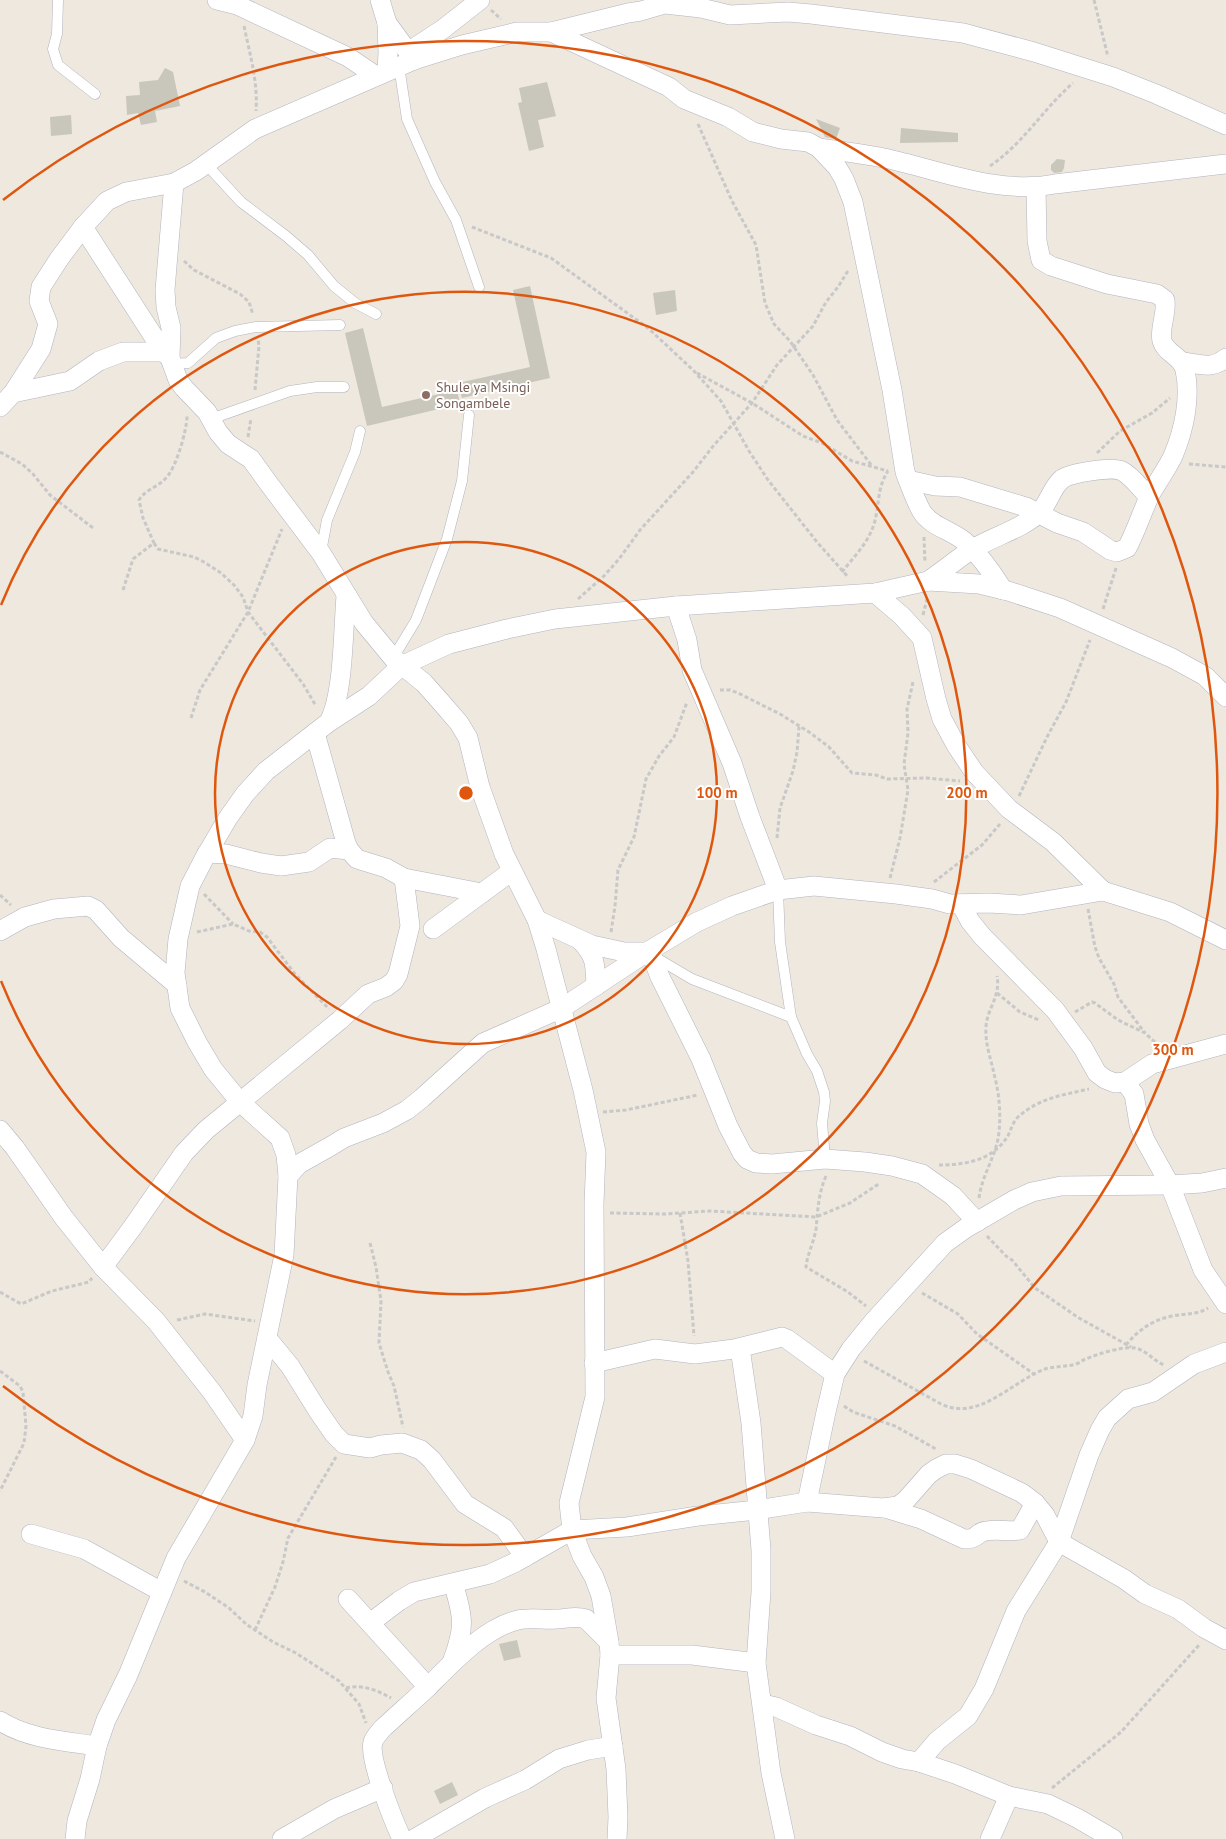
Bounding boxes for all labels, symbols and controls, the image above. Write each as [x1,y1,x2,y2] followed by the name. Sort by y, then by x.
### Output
[436,378,530,412] place label: Shule ya Msingi Songambele
[420,389,432,401] marker: Shule ya Msingi Songambele
[696,783,738,802] text: 100 m
[946,783,988,802] text: 200 m
[457,784,475,802] centre of rings
[1152,1040,1194,1059] text: 300 m

